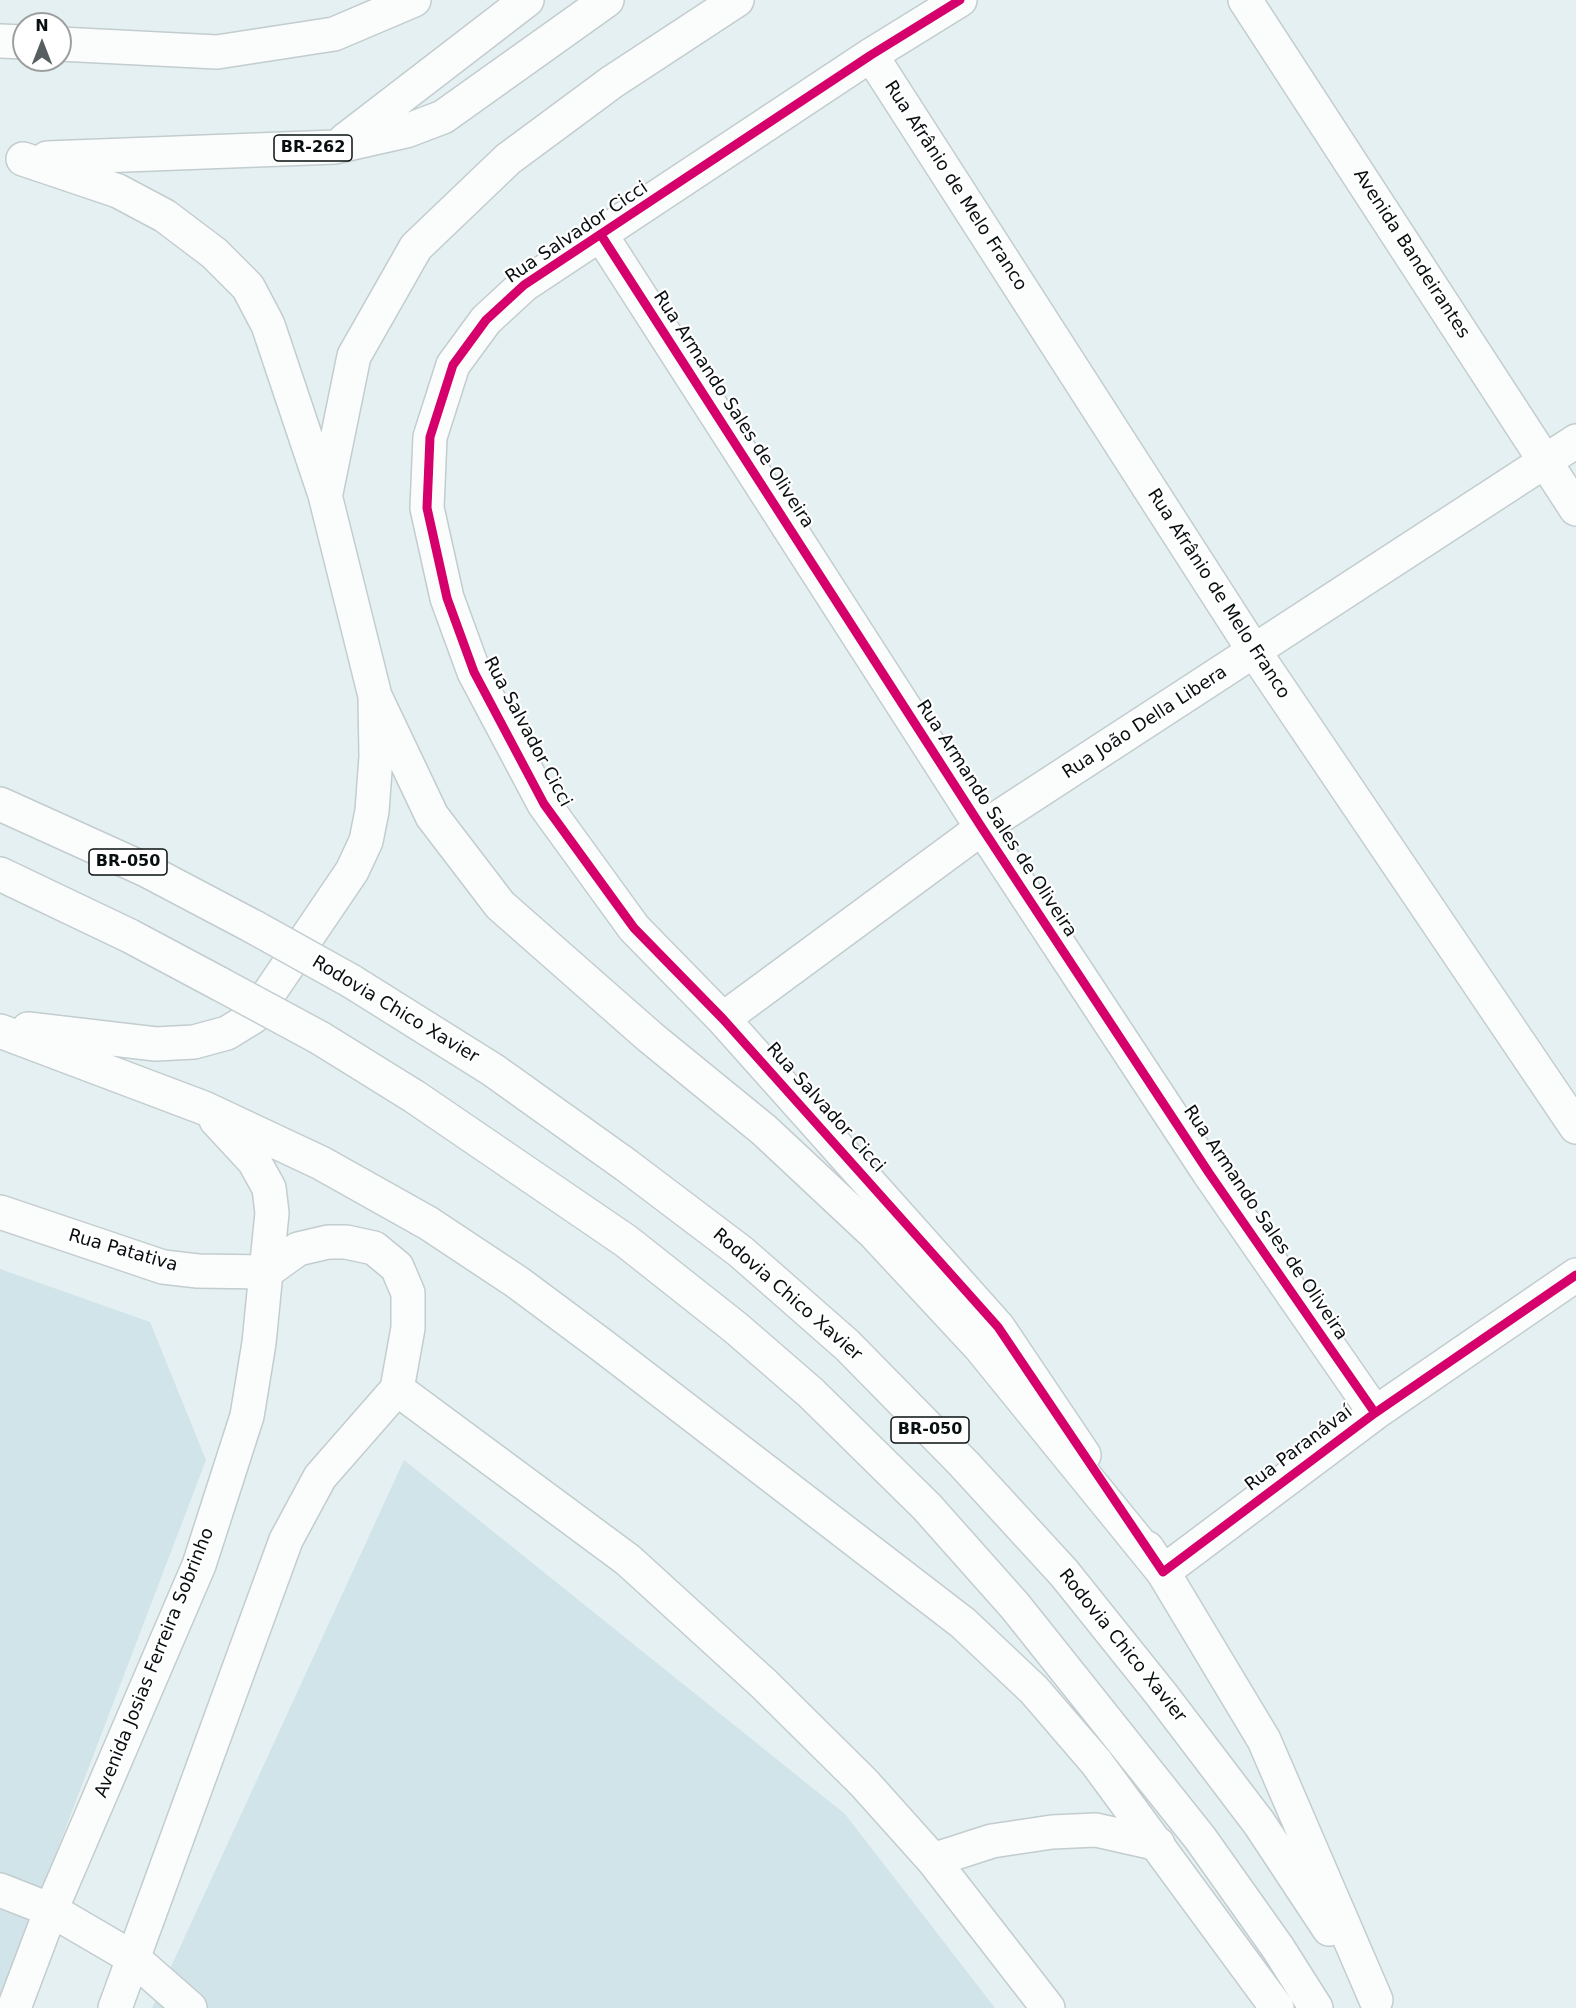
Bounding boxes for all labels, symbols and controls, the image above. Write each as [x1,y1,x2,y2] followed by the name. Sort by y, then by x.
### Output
[12,12,72,72] north arrow
[35,16,49,35] text: N
[879,77,1031,295] street label: Rua Afrânio de Melo Franco
[274,135,352,161] road number: BR-262
[1348,165,1474,343] street label: Avenida Bandeirantes
[502,177,652,289] street label: Rua Salvador Cicci
[648,287,818,533] street label: Rua Armando Sales de Oliveira
[1142,485,1294,703] street label: Rua Afrânio de Melo Franco
[478,653,576,811] street label: Rua Salvador Cicci
[1059,662,1231,784] street label: Rua João Della Libera
[911,696,1081,942] street label: Rua Armando Sales de Oliveira
[89,849,167,875] road number: BR-050
[308,952,482,1068] street label: Rodovia Chico Xavier
[761,1039,889,1177] street label: Rua Salvador Cicci
[1178,1101,1352,1345] street label: Rua Armando Sales de Oliveira
[708,1224,866,1366] street label: Rodovia Chico Xavier
[66,1225,180,1277] street label: Rua Patativa
[1241,1402,1357,1496] street label: Rua Paranávaí
[891,1417,969,1443] road number: BR-050
[91,1525,219,1801] street label: Avenida Josias Ferreira Sobrinho
[1054,1565,1190,1727] street label: Rodovia Chico Xavier

